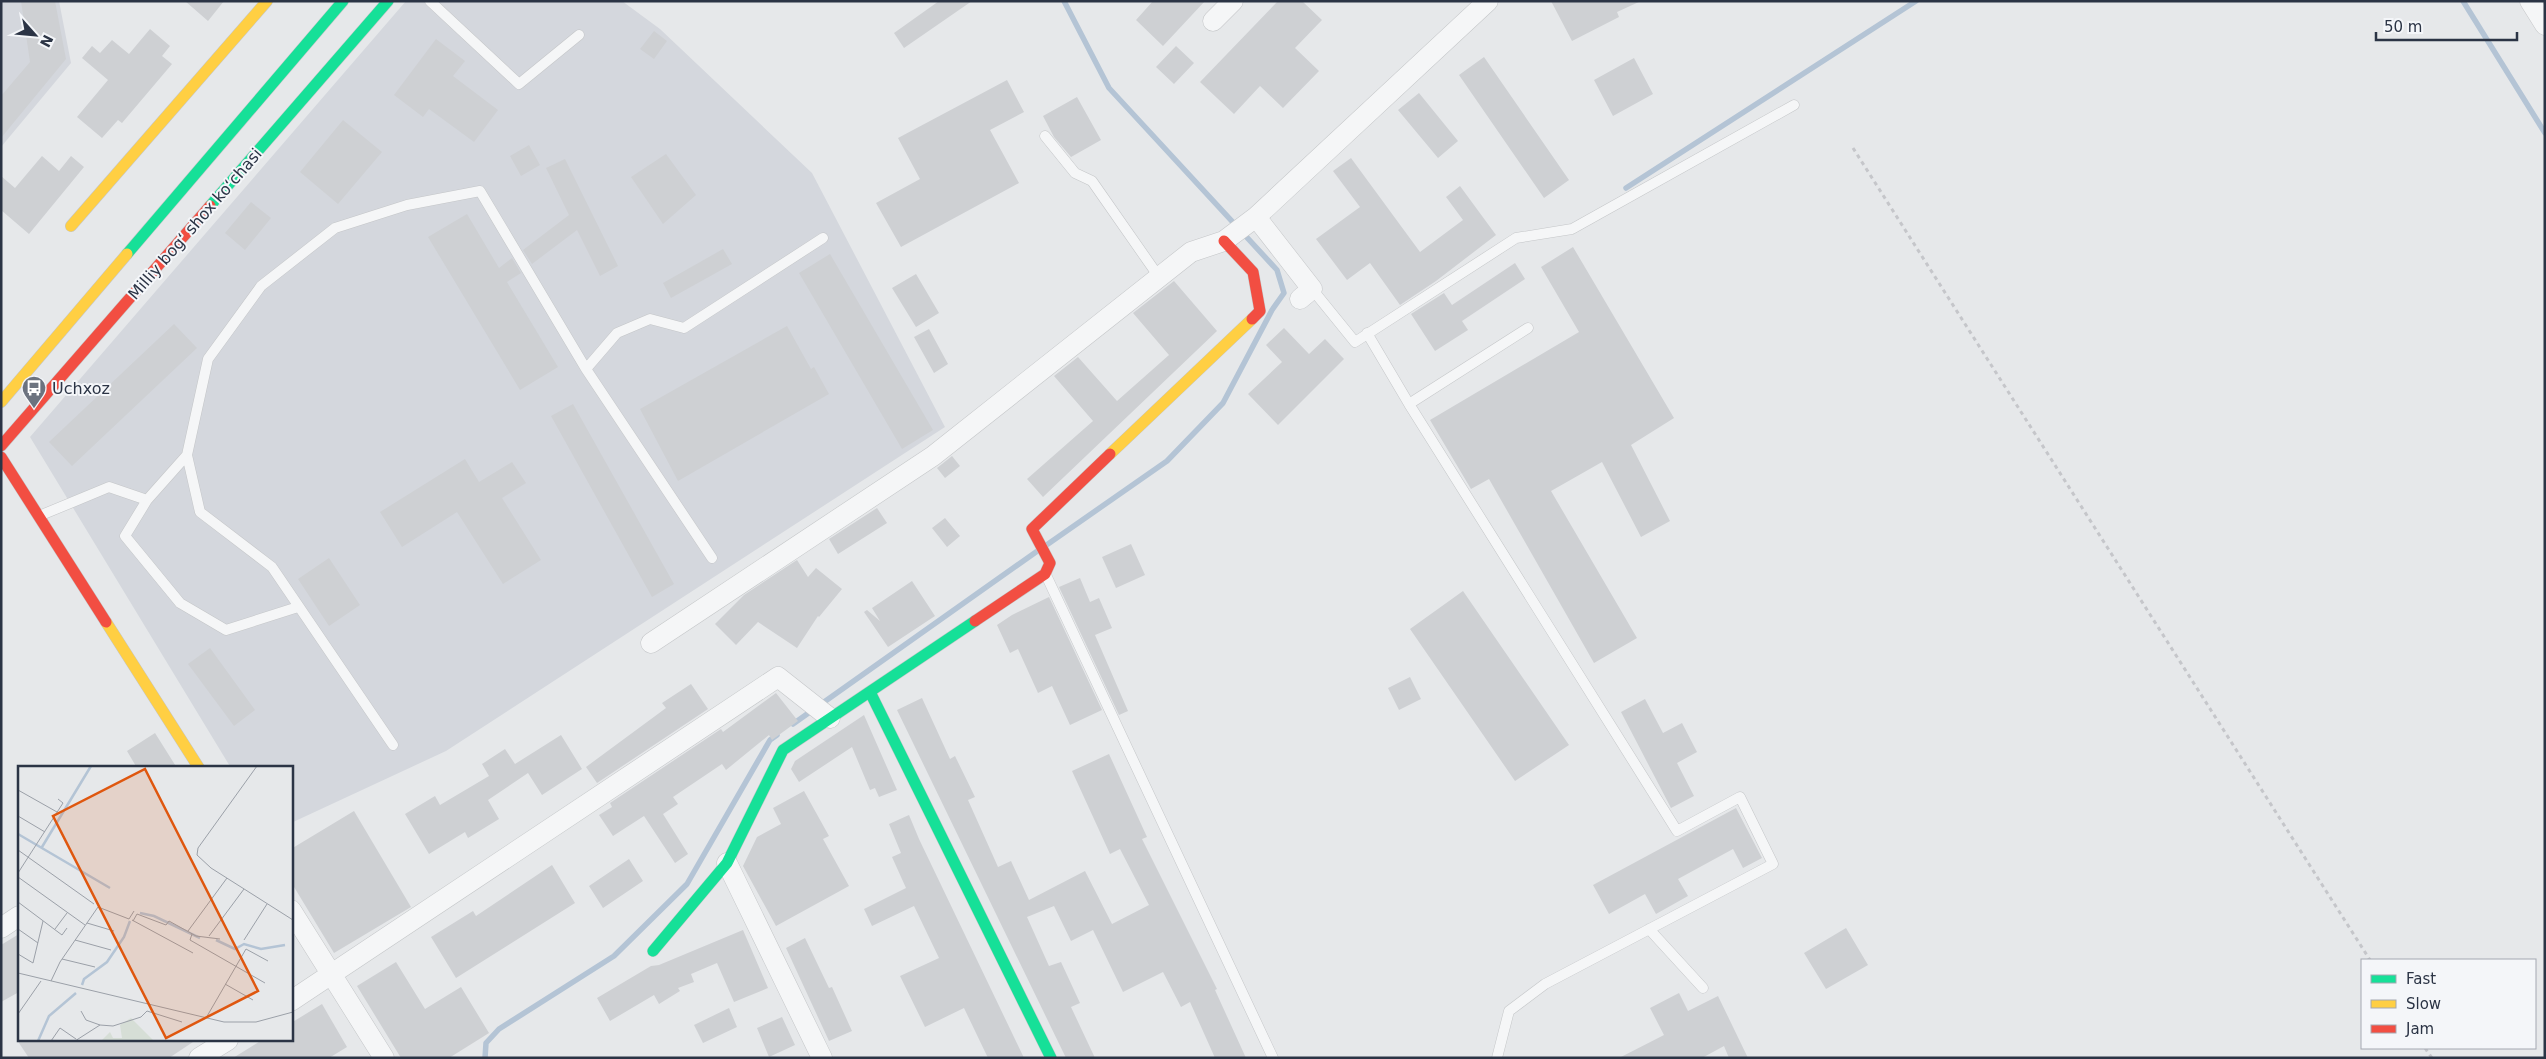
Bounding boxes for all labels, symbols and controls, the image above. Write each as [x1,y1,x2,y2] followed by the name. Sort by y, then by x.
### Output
[10,10,60,60] north arrow
[2376,10,2517,42] scale bar
[2384,18,2422,36] text: 50 m
[37,32,56,50] text: N
[124,145,266,303] street label: Milliy bog‘ shox ko‘chasi
[21,375,47,409] bus stop icon: Uchxoz
[52,379,110,398] place label: Uchxoz
[18,766,292,1042] inset map
[2361,959,2536,1049] legend
[2406,970,2436,988] text: Fast
[2406,995,2441,1013] text: Slow
[2405,1020,2434,1038] text: Jam

